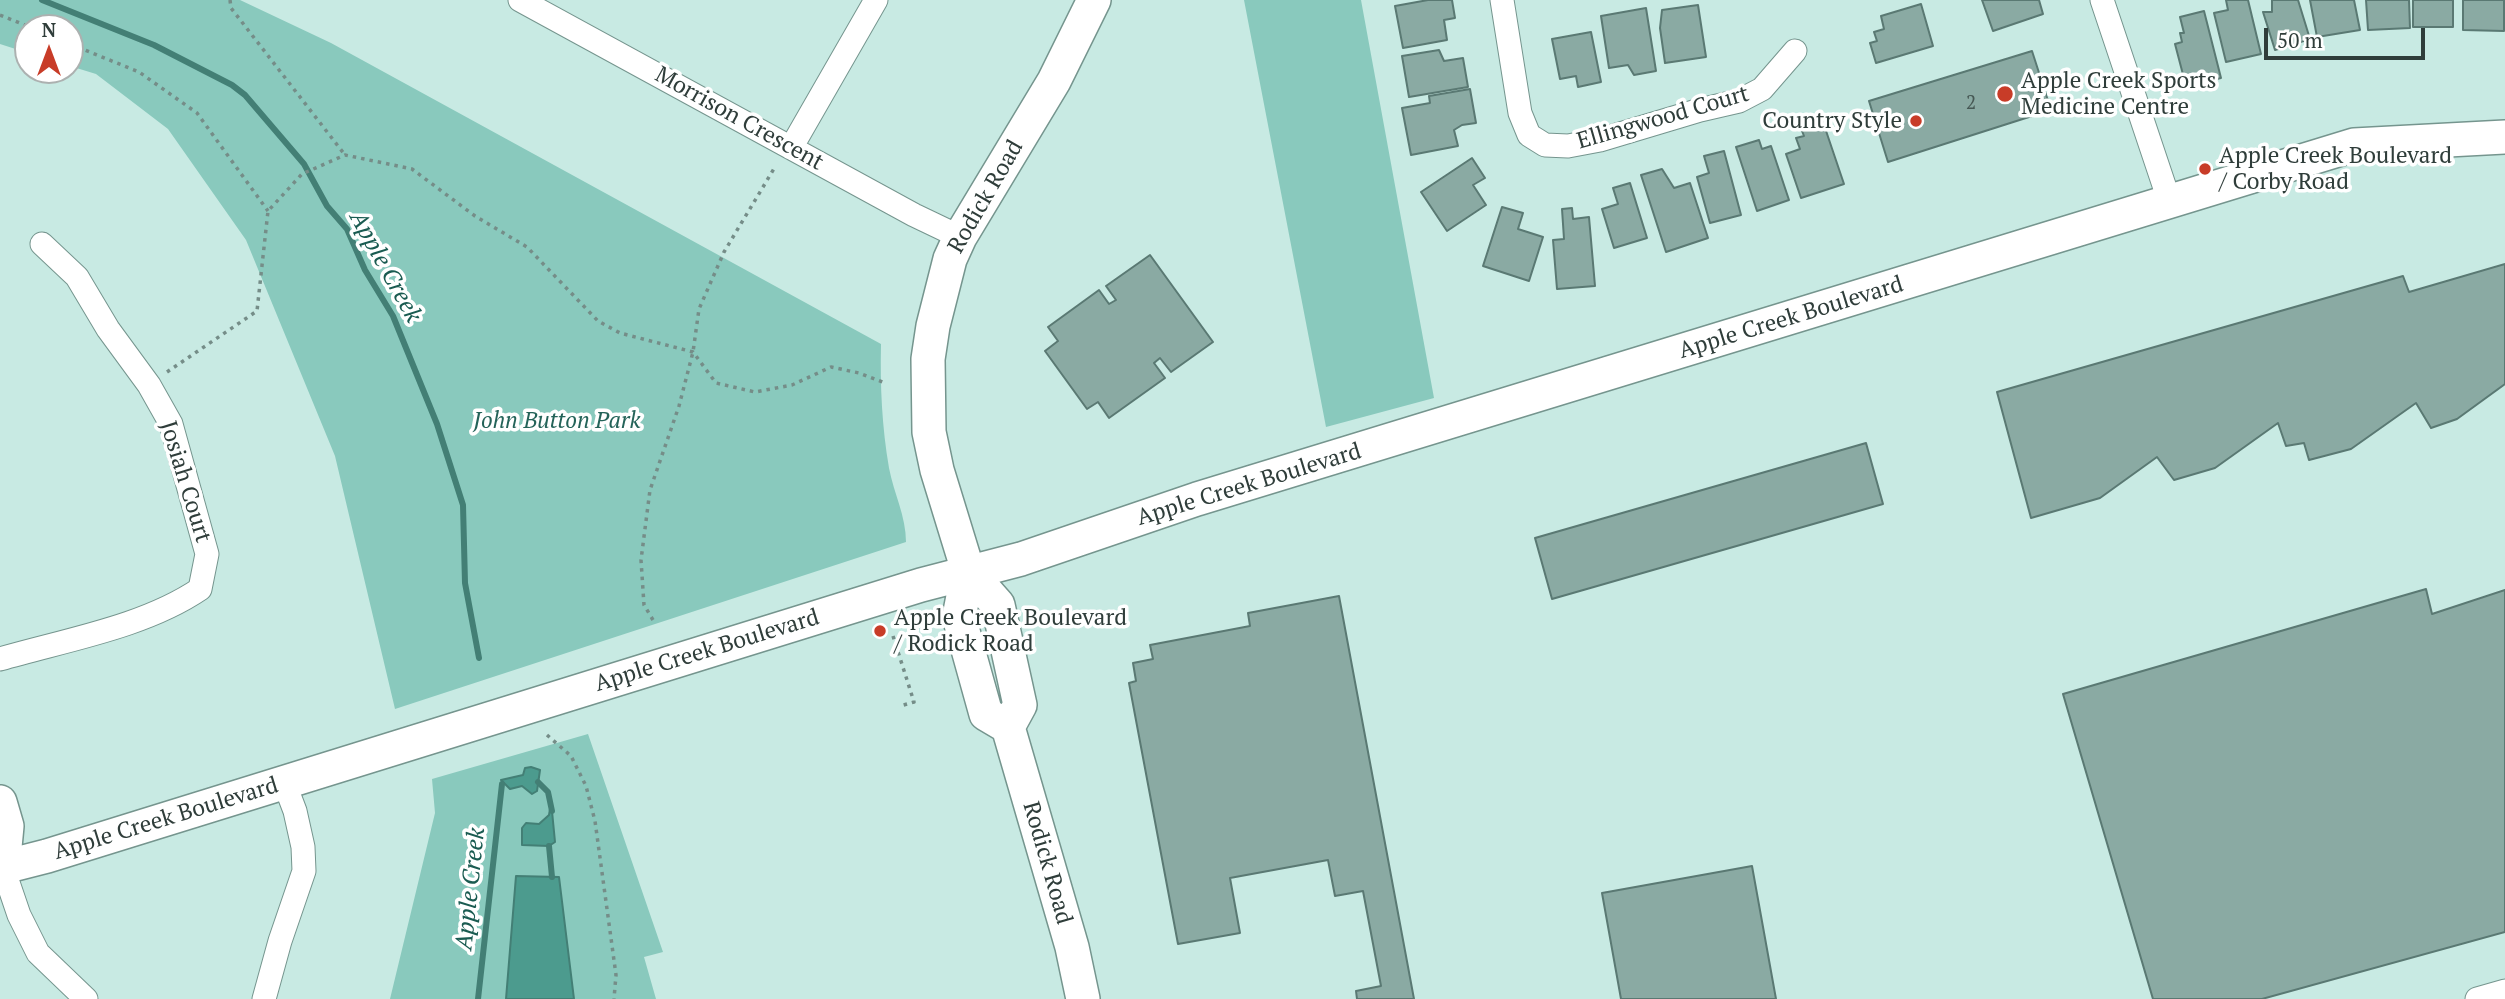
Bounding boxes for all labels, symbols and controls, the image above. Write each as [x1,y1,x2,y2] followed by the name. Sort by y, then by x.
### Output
[14,14,84,84] north arrow
[2267,14,2428,58] scale bar
[42,17,56,42] text: N
[2277,26,2323,54] text: 50 m
[650,61,828,177] street label: Morrison Crescent
[2021,67,2216,121] place label: Apple Creek Sports Medicine Centre
[1574,80,1752,156] street label: Ellingwood Court
[1995,84,2015,104] marker: Apple Creek Sports Medicine Centre
[1966,93,1976,115] house number: 2
[1762,107,1902,135] place label: Country Style
[1908,113,1924,129] marker: Country Style
[943,135,1029,259] street label: Rodick Road
[2219,142,2452,196] place label: Apple Creek Boulevard / Corby Road
[2197,161,2213,177] marker: Apple Creek Boulevard / Corby Road
[343,206,427,328] water label: Apple Creek
[1676,271,1906,365] street label: Apple Creek Boulevard
[473,407,641,435] park label: John Button Park
[153,418,217,546] street label: Josiah Court
[1134,438,1364,532] street label: Apple Creek Boulevard
[592,604,822,698] street label: Apple Creek Boulevard
[894,604,1127,658] place label: Apple Creek Boulevard / Rodick Road
[872,623,888,639] marker: Apple Creek Boulevard / Rodick Road
[51,772,281,866] street label: Apple Creek Boulevard
[1016,799,1078,927] street label: Rodick Road
[450,826,492,952] water label: Apple Creek

